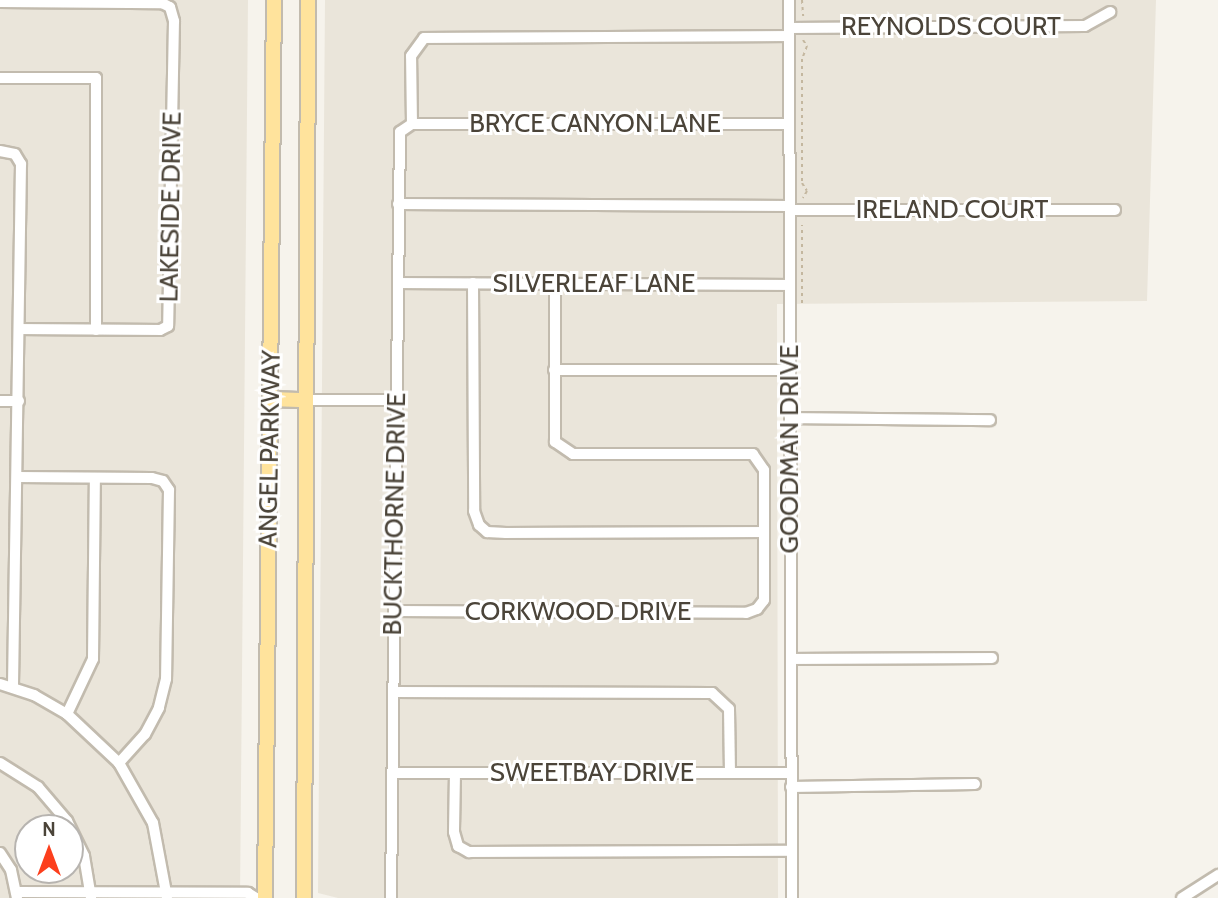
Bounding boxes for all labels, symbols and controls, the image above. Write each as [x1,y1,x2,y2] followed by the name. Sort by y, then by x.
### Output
[841,11,1061,43] street label: REYNOLDS COURT
[469,108,721,140] street label: BRYCE CANYON LANE
[154,111,188,303] street label: LAKESIDE DRIVE
[856,194,1048,226] street label: IRELAND COURT
[493,268,695,300] street label: SILVERLEAF LANE
[774,344,806,554] street label: GOODMAN DRIVE
[253,350,287,548] street label: ANGEL PARKWAY
[377,392,413,636] street label: BUCKTHORNE DRIVE
[465,596,691,628] street label: CORKWOOD DRIVE
[490,757,694,789] street label: SWEETBAY DRIVE
[14,814,84,884] north arrow
[42,818,56,841] text: N

